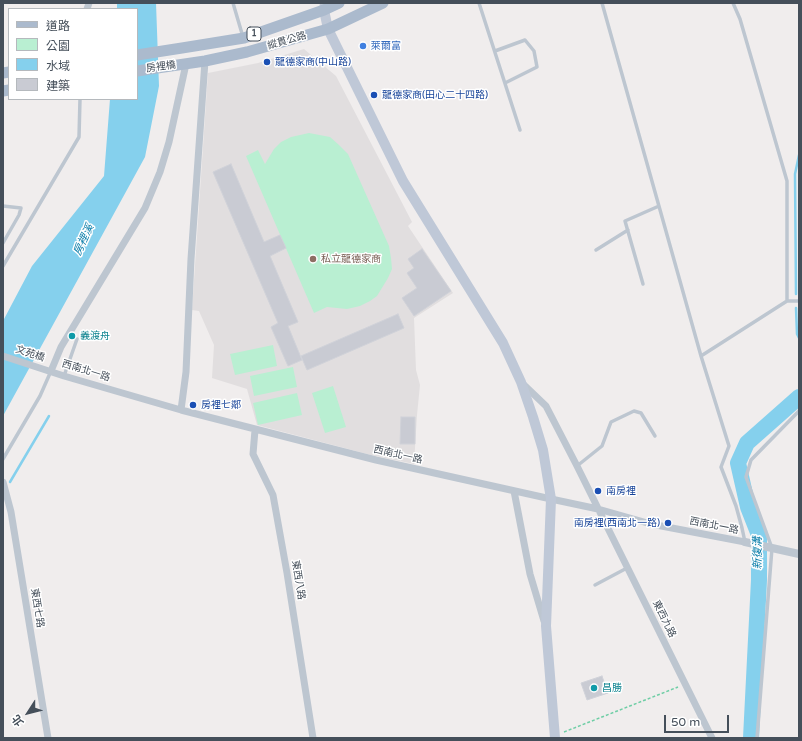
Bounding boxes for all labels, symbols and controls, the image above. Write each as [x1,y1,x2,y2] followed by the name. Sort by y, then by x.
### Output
[8,8,138,100] legend
[46,19,70,33] text: 道路
[247,27,261,41] road number: 1
[266,30,308,52] street label: 縱貫公路
[46,39,70,53] text: 公園
[371,40,401,52] place label: 萊爾富
[358,41,368,51] marker: 萊爾富
[275,56,351,68] place label: 龍德家商(中山路)
[262,57,272,67] marker: 龍德家商(中山路)
[46,59,70,73] text: 水域
[145,59,177,75] street label: 房裡橋
[46,79,70,93] text: 建築
[382,89,488,101] place label: 龍德家商(田心二十四路)
[369,90,379,100] marker: 龍德家商(田心二十四路)
[71,222,97,258] water label: 房裡溪
[321,253,381,265] place label: 私立龍德家商
[308,254,318,264] marker: 私立龍德家商
[80,330,110,342] place label: 義渡舟
[67,331,77,341] marker: 義渡舟
[14,344,46,364] street label: 文苑橋
[60,358,112,384] street label: 西南北一路
[201,399,241,411] place label: 房裡七鄰
[188,400,198,410] marker: 房裡七鄰
[372,444,424,466] street label: 西南北一路
[606,485,636,497] place label: 南房裡
[593,486,603,496] marker: 南房裡
[688,515,740,537] street label: 西南北一路
[574,517,660,529] place label: 南房裡(西南北一路)
[663,518,673,528] marker: 南房裡(西南北一路)
[751,537,765,569] water label: 新復溝
[289,559,307,601] street label: 東西八路
[28,587,46,629] street label: 東西七路
[650,598,678,640] street label: 東西九路
[602,682,622,694] place label: 昌勝
[589,683,599,693] marker: 昌勝
[8,693,48,733] north arrow
[666,707,731,733] scale bar
[9,712,26,729] text: 北
[671,715,700,729] text: 50 m

